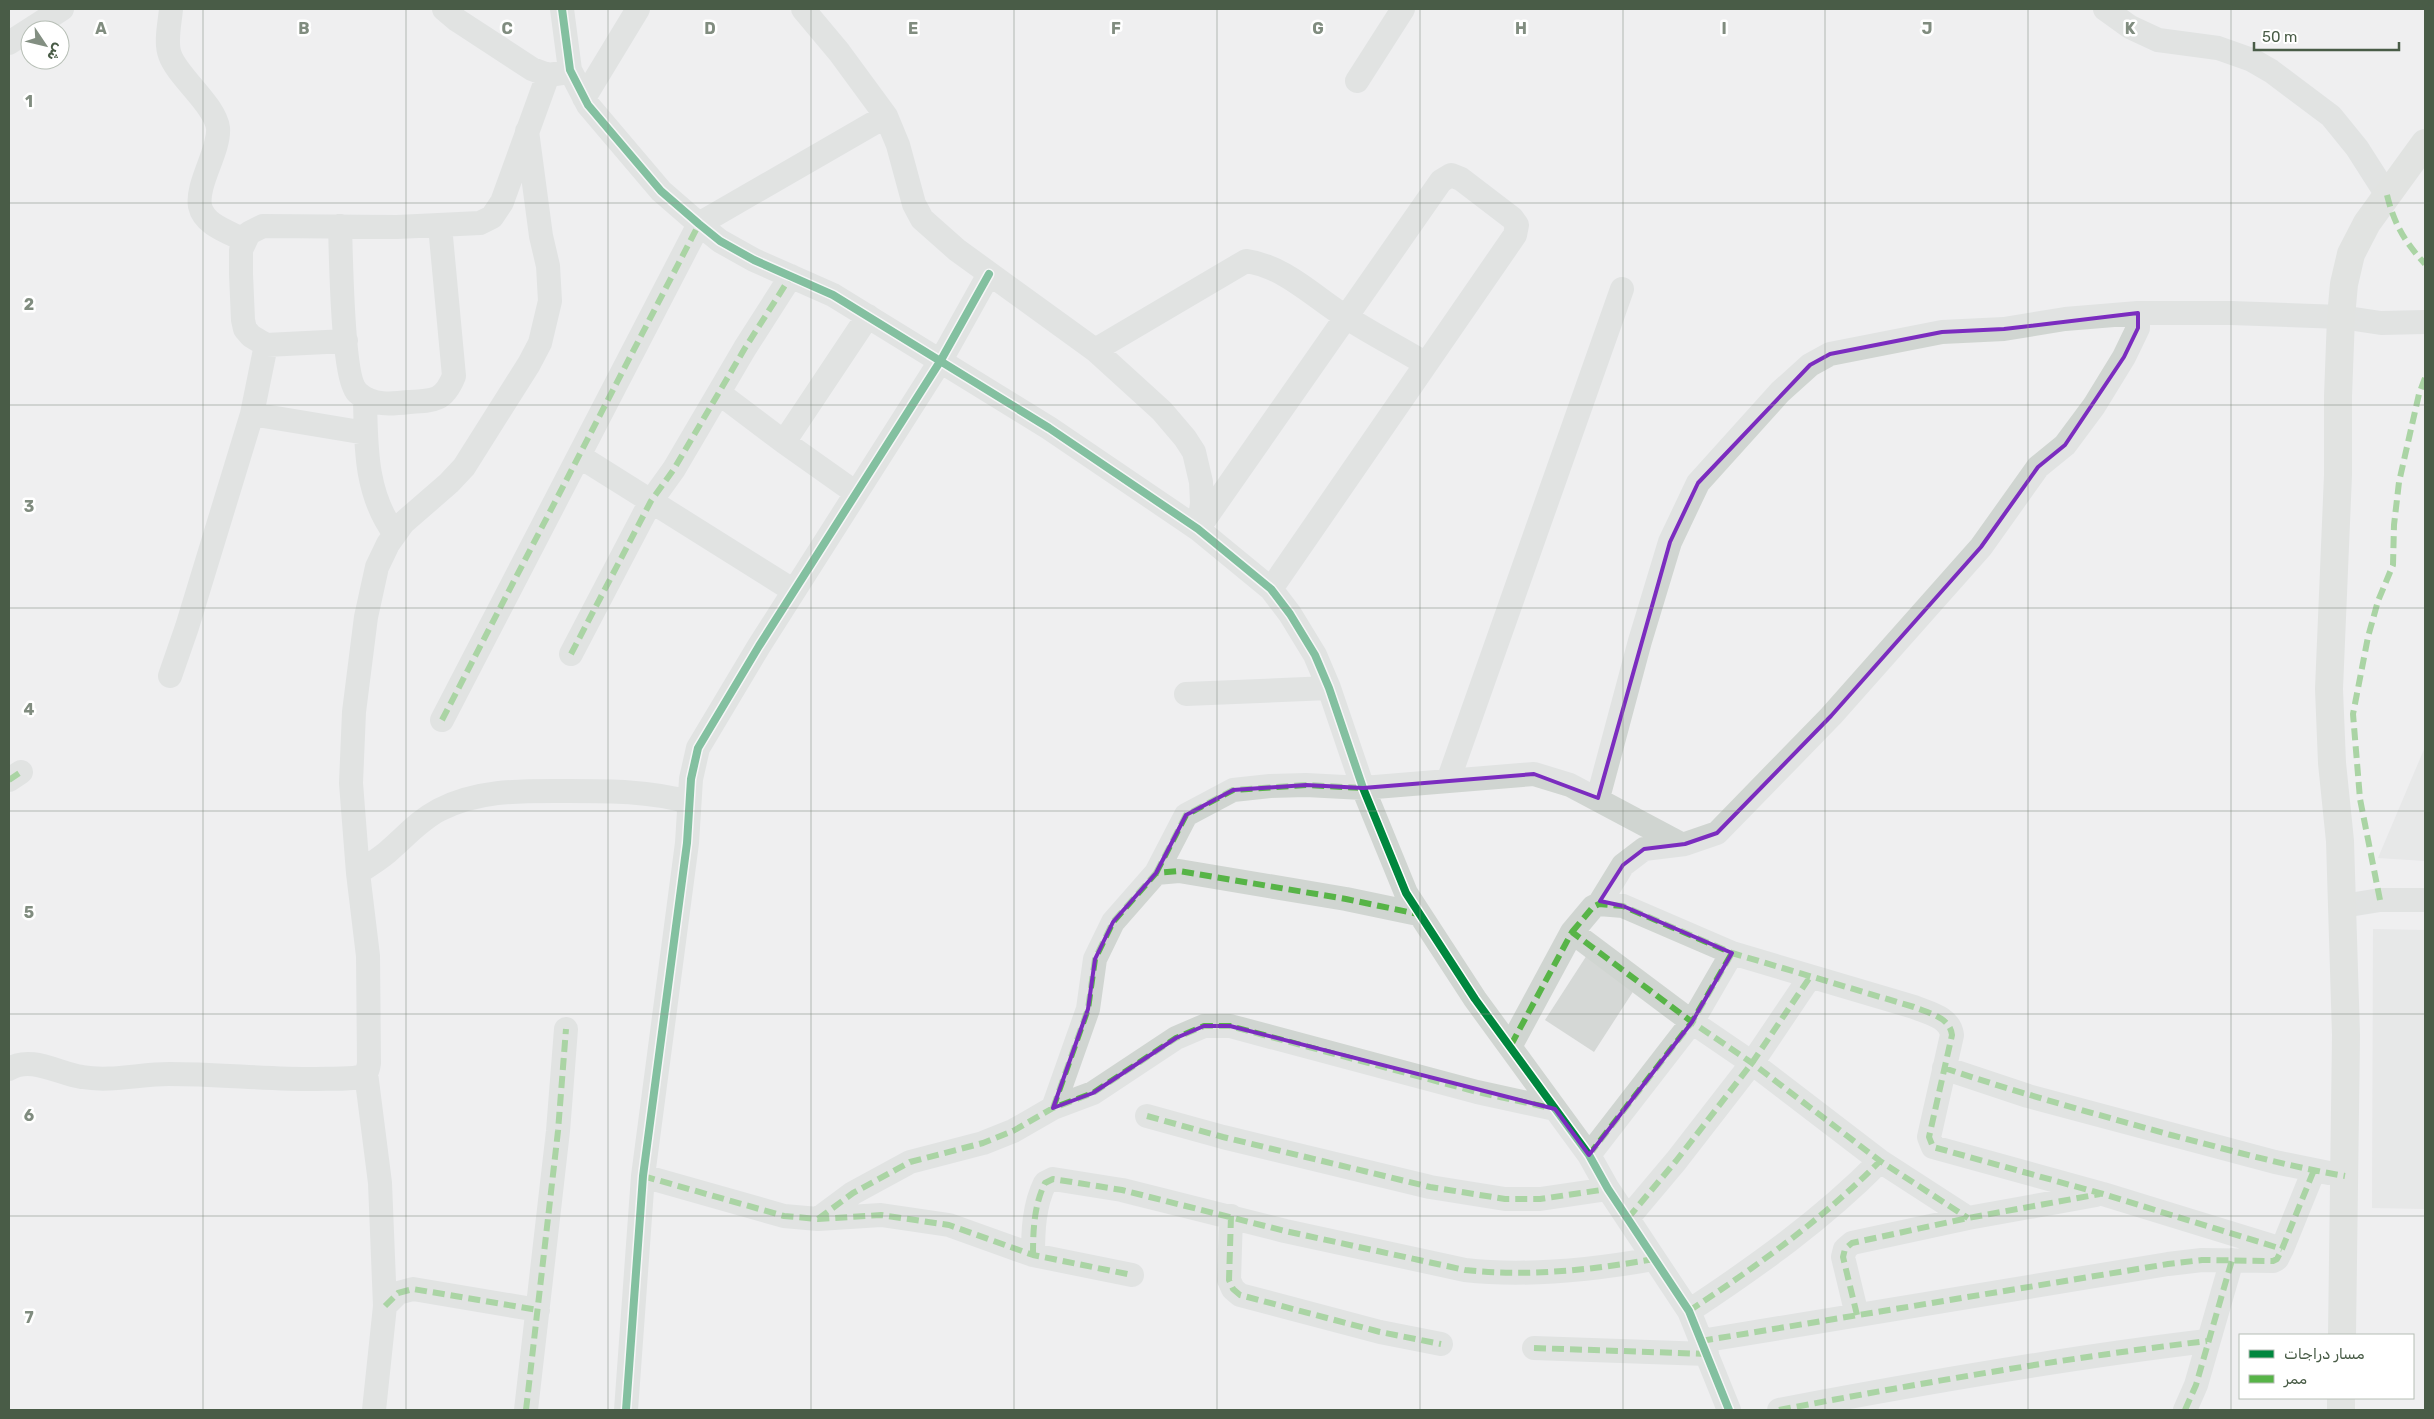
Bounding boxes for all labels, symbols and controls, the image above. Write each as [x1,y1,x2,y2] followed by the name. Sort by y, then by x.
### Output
[95,19,107,38] text: A
[298,19,310,38] text: B
[501,19,513,38] text: C
[704,19,716,38] text: D
[908,19,918,38] text: E
[1111,19,1121,38] text: F
[1312,19,1324,38] text: G
[1515,19,1527,38] text: H
[1721,19,1727,38] text: I
[1922,19,1932,38] text: J
[2125,19,2136,38] text: K
[20,20,70,70] north arrow
[2254,20,2399,52] scale bar
[2262,28,2297,46] text: 50 m
[43,40,67,65] text: ش
[25,92,33,111] text: 1
[24,295,34,314] text: 2
[24,497,34,516] text: 3
[24,700,35,719] text: 4
[24,903,34,922] text: 5
[24,1106,34,1125] text: 6
[24,1308,34,1327] text: 7
[2239,1334,2414,1399] legend
[2284,1345,2365,1363] text: مسار دراجات
[2283,1370,2307,1388] text: ممر

